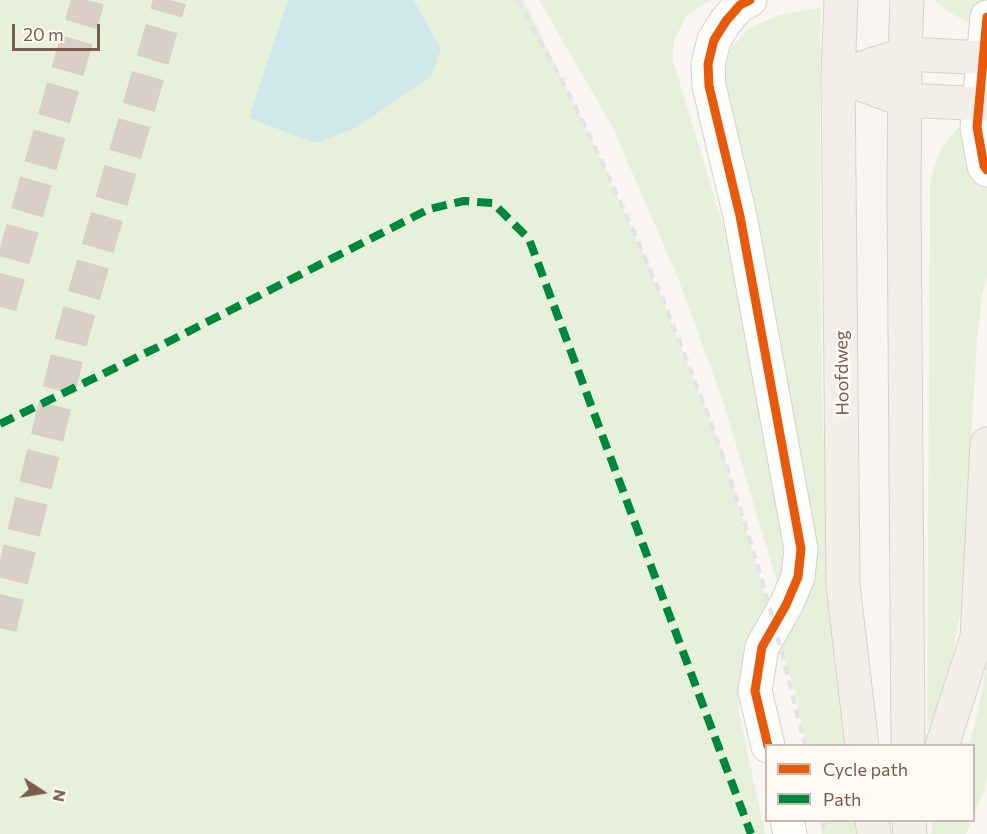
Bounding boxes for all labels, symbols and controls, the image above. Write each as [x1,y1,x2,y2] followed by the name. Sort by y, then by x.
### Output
[15,12,104,50] scale bar
[23,23,64,45] text: 20 m
[830,330,854,416] street label: Hoofdweg
[765,744,975,822] legend
[823,758,908,780] text: Cycle path
[12,762,72,822] north arrow
[50,788,71,804] text: N
[823,788,861,810] text: Path

